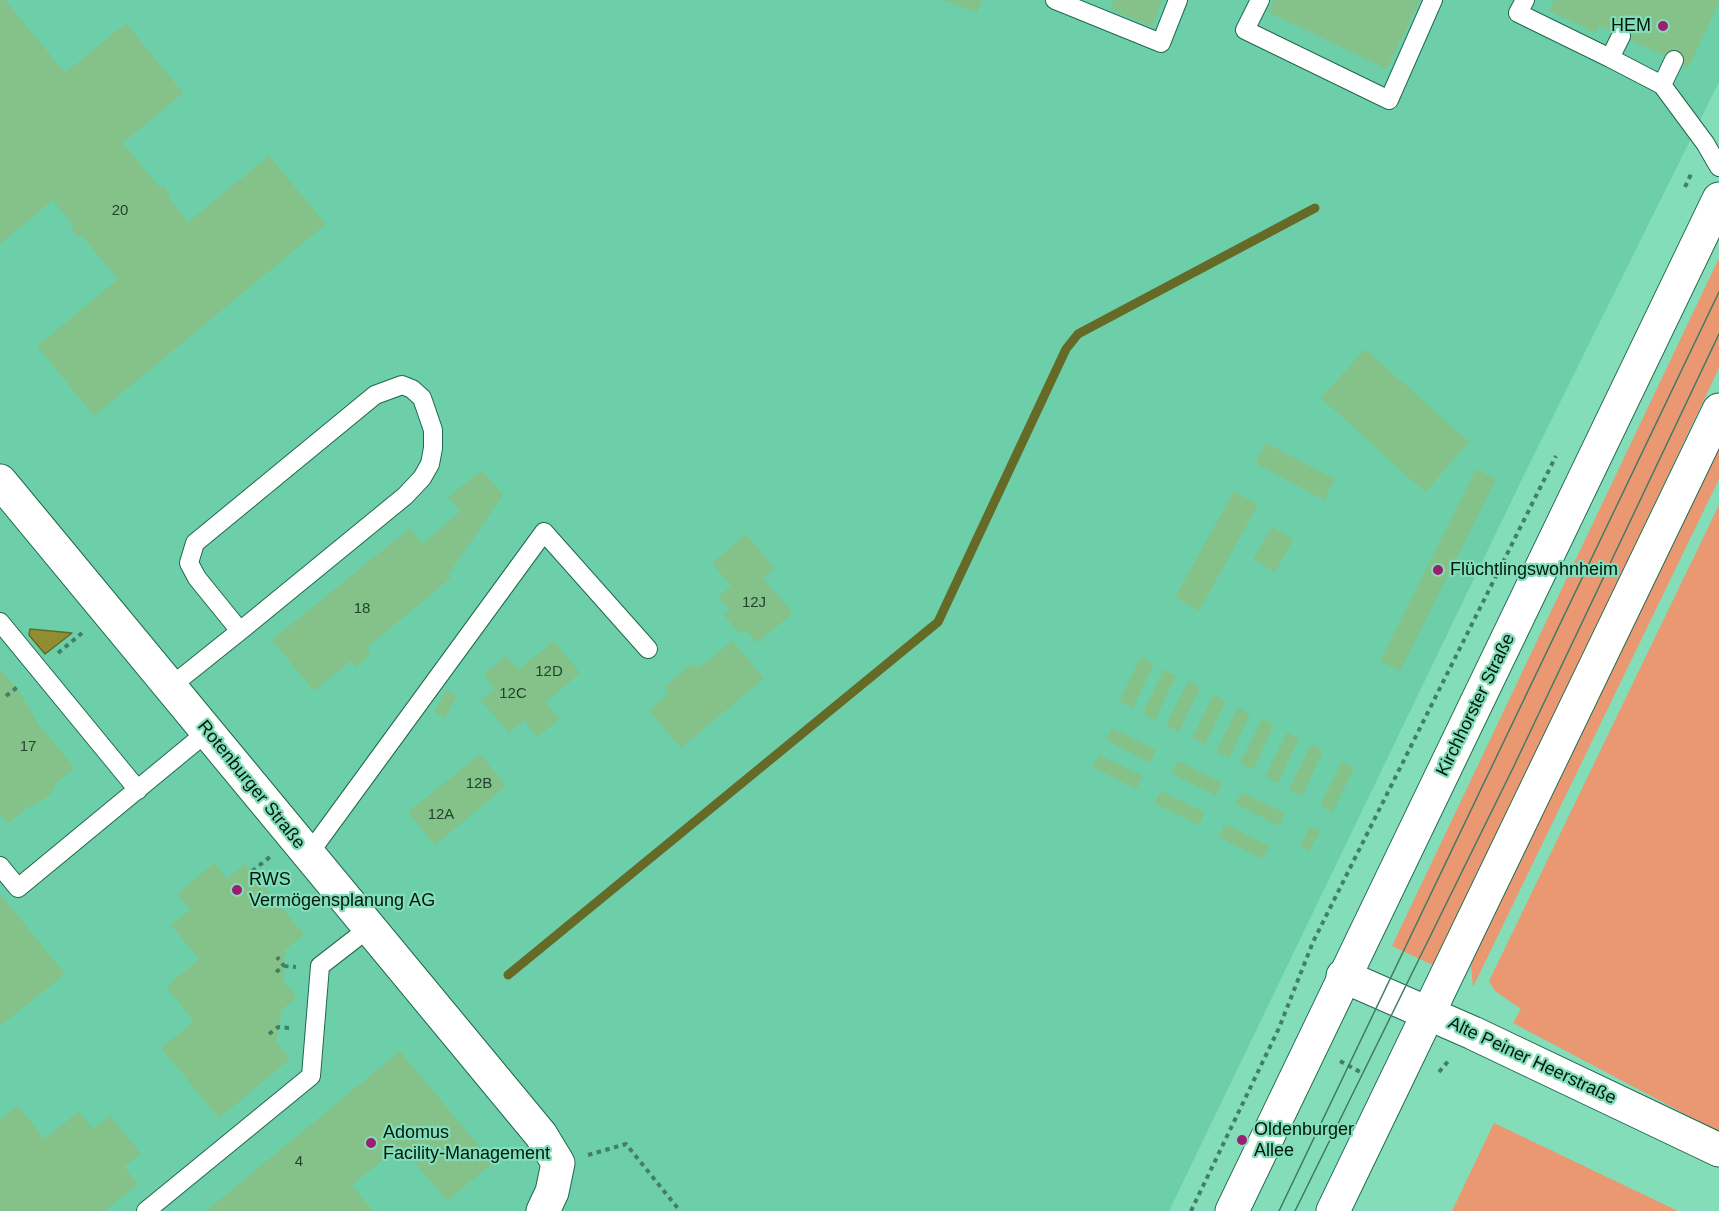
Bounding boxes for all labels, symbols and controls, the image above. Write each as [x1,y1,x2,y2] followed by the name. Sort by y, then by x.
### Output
[1611,15,1651,37] place label: HEM
[1656,19,1670,33] marker: HEM
[112,202,128,220] house number: 20
[1450,559,1618,581] place label: Flüchtlingswohnheim
[1431,563,1445,577] marker: Flüchtlingswohnheim
[742,594,766,612] house number: 12J
[354,600,370,618] house number: 18
[1432,630,1520,780] street label: Kirchhorster Straße
[535,663,563,681] house number: 12D
[499,685,527,703] house number: 12C
[193,716,309,854] street label: Rotenburger Straße
[20,738,36,756] house number: 17
[466,775,492,793] house number: 12B
[428,806,454,824] house number: 12A
[249,869,435,912] place label: RWS Vermögensplanung AG
[230,883,244,897] marker: RWS Vermögensplanung AG
[1444,1013,1620,1109] street label: Alte Peiner Heerstraße
[1254,1119,1354,1162] place label: Oldenburger Allee
[383,1122,550,1164] place label: Adomus Facility-Management
[1235,1133,1249,1147] marker: Oldenburger Allee
[364,1136,378,1150] marker: Adomus Facility-Management
[295,1153,303,1171] house number: 4

